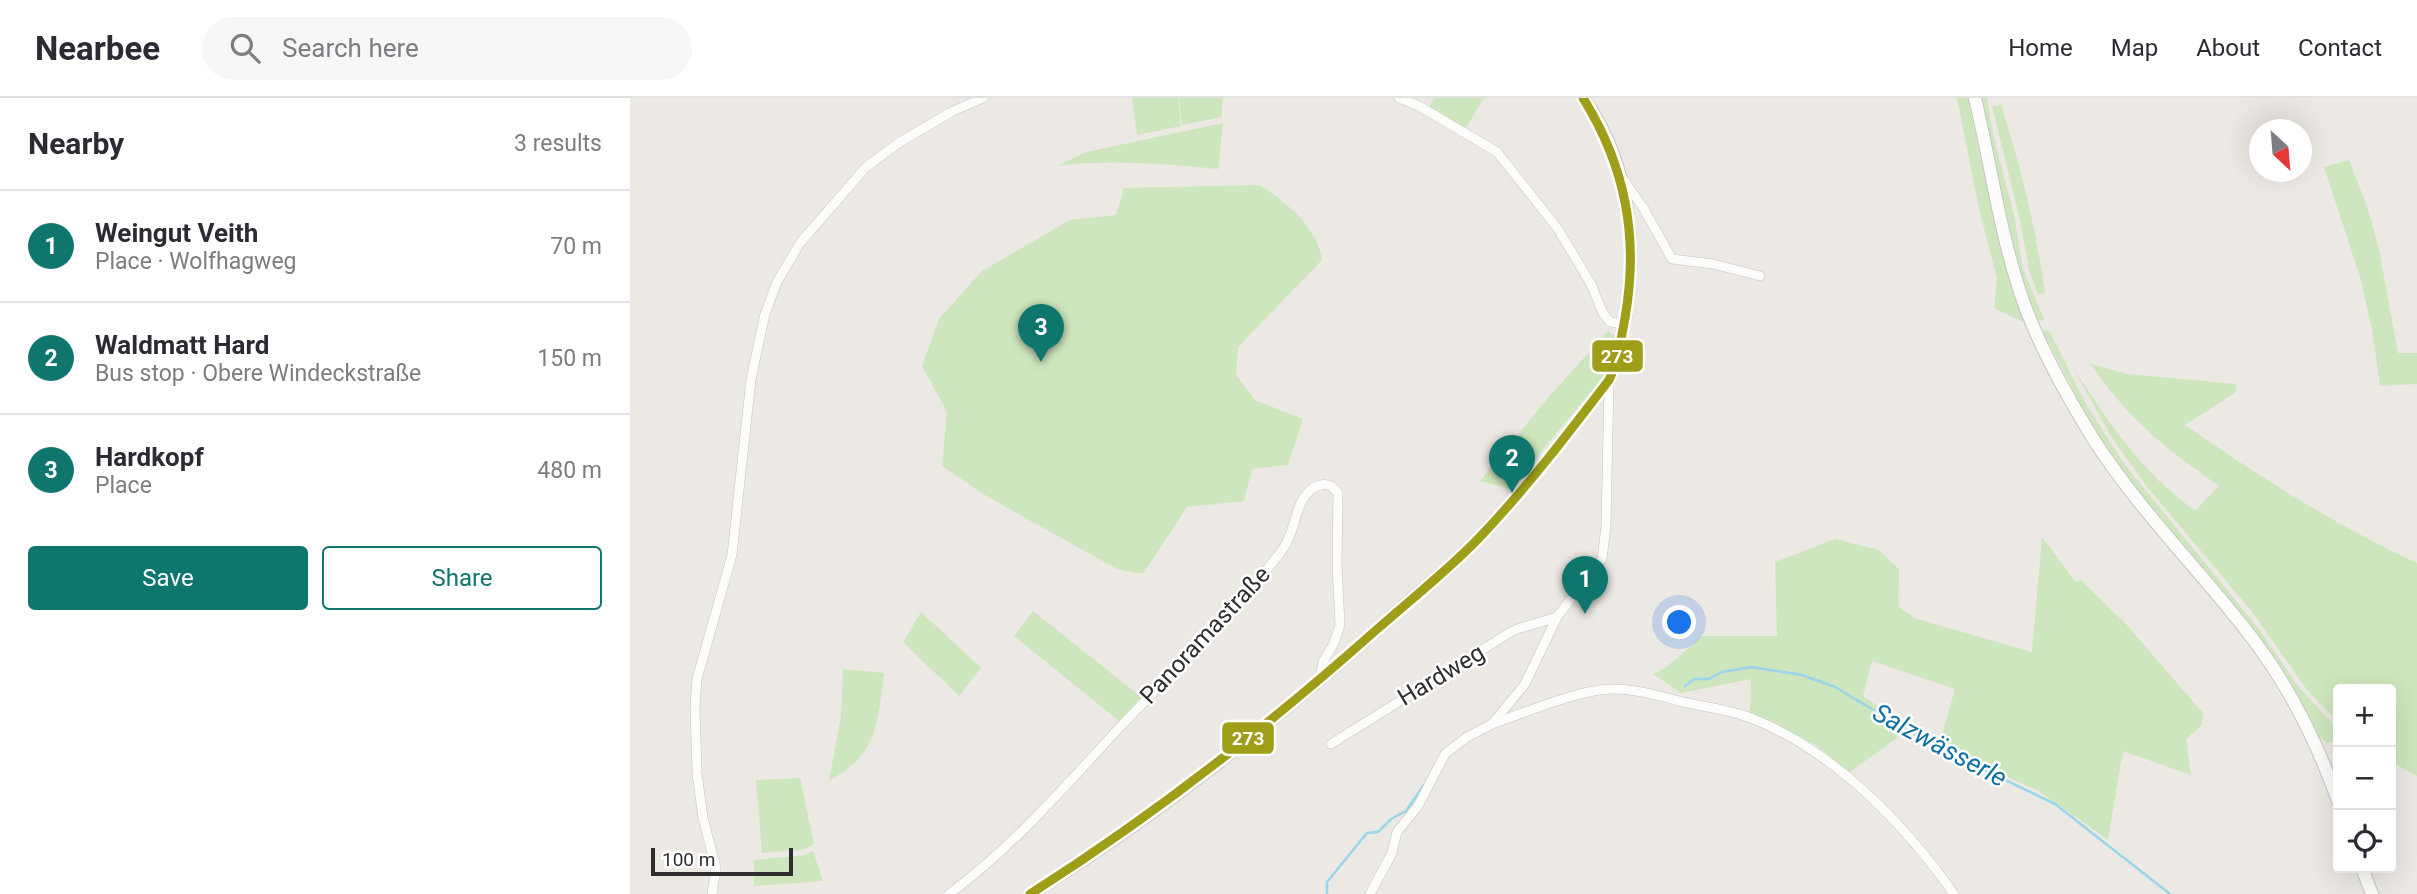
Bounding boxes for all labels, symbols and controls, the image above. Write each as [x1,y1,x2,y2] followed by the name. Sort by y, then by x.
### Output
[202,17,692,80] search box
[35,29,160,68] text: Nearbee
[226,29,264,67] icon: search
[282,33,419,63] text: Search here
[2008,34,2073,62] text: Home
[2111,34,2158,62] text: Map
[2196,34,2260,62] text: About
[2298,34,2382,62] text: Contact
[2249,119,2312,182] north arrow
[28,126,124,161] text: Nearby
[514,130,602,157] text: 3 results
[95,218,258,248] text: Weingut Veith
[44,233,58,260] text: 1
[550,233,602,260] text: 70 m
[95,248,297,275] text: Place · Wolfhagweg
[1018,304,1064,362] pin: 3
[95,330,269,360] text: Waldmatt Hard
[1591,339,1644,373] line badge: 273
[44,345,58,372] text: 2
[537,345,602,372] text: 150 m
[1601,345,1633,368] text: 273
[95,360,421,387] text: Bus stop · Obere Windeckstraße
[1489,435,1535,493] pin: 2
[95,442,204,472] text: Hardkopf
[44,457,58,484] text: 3
[537,457,602,484] text: 480 m
[95,472,152,499] text: Place
[28,546,308,610] button: Save
[322,546,602,610] button: Share
[1562,556,1608,614] pin: 1
[1134,560,1276,710] street label: Panoramastraße
[1662,605,1696,639] your location
[1393,638,1489,712] street label: Hardweg
[2333,684,2396,873] map controls
[2333,684,2396,747] button: +
[1868,697,2012,793] water label: Salzwässerle
[1221,721,1275,755] line badge: 273
[1232,727,1264,750] text: 273
[2333,747,2396,810] button: −
[2333,810,2396,873] button: locate
[651,845,793,877] scale bar
[662,848,715,871] text: 100 m

